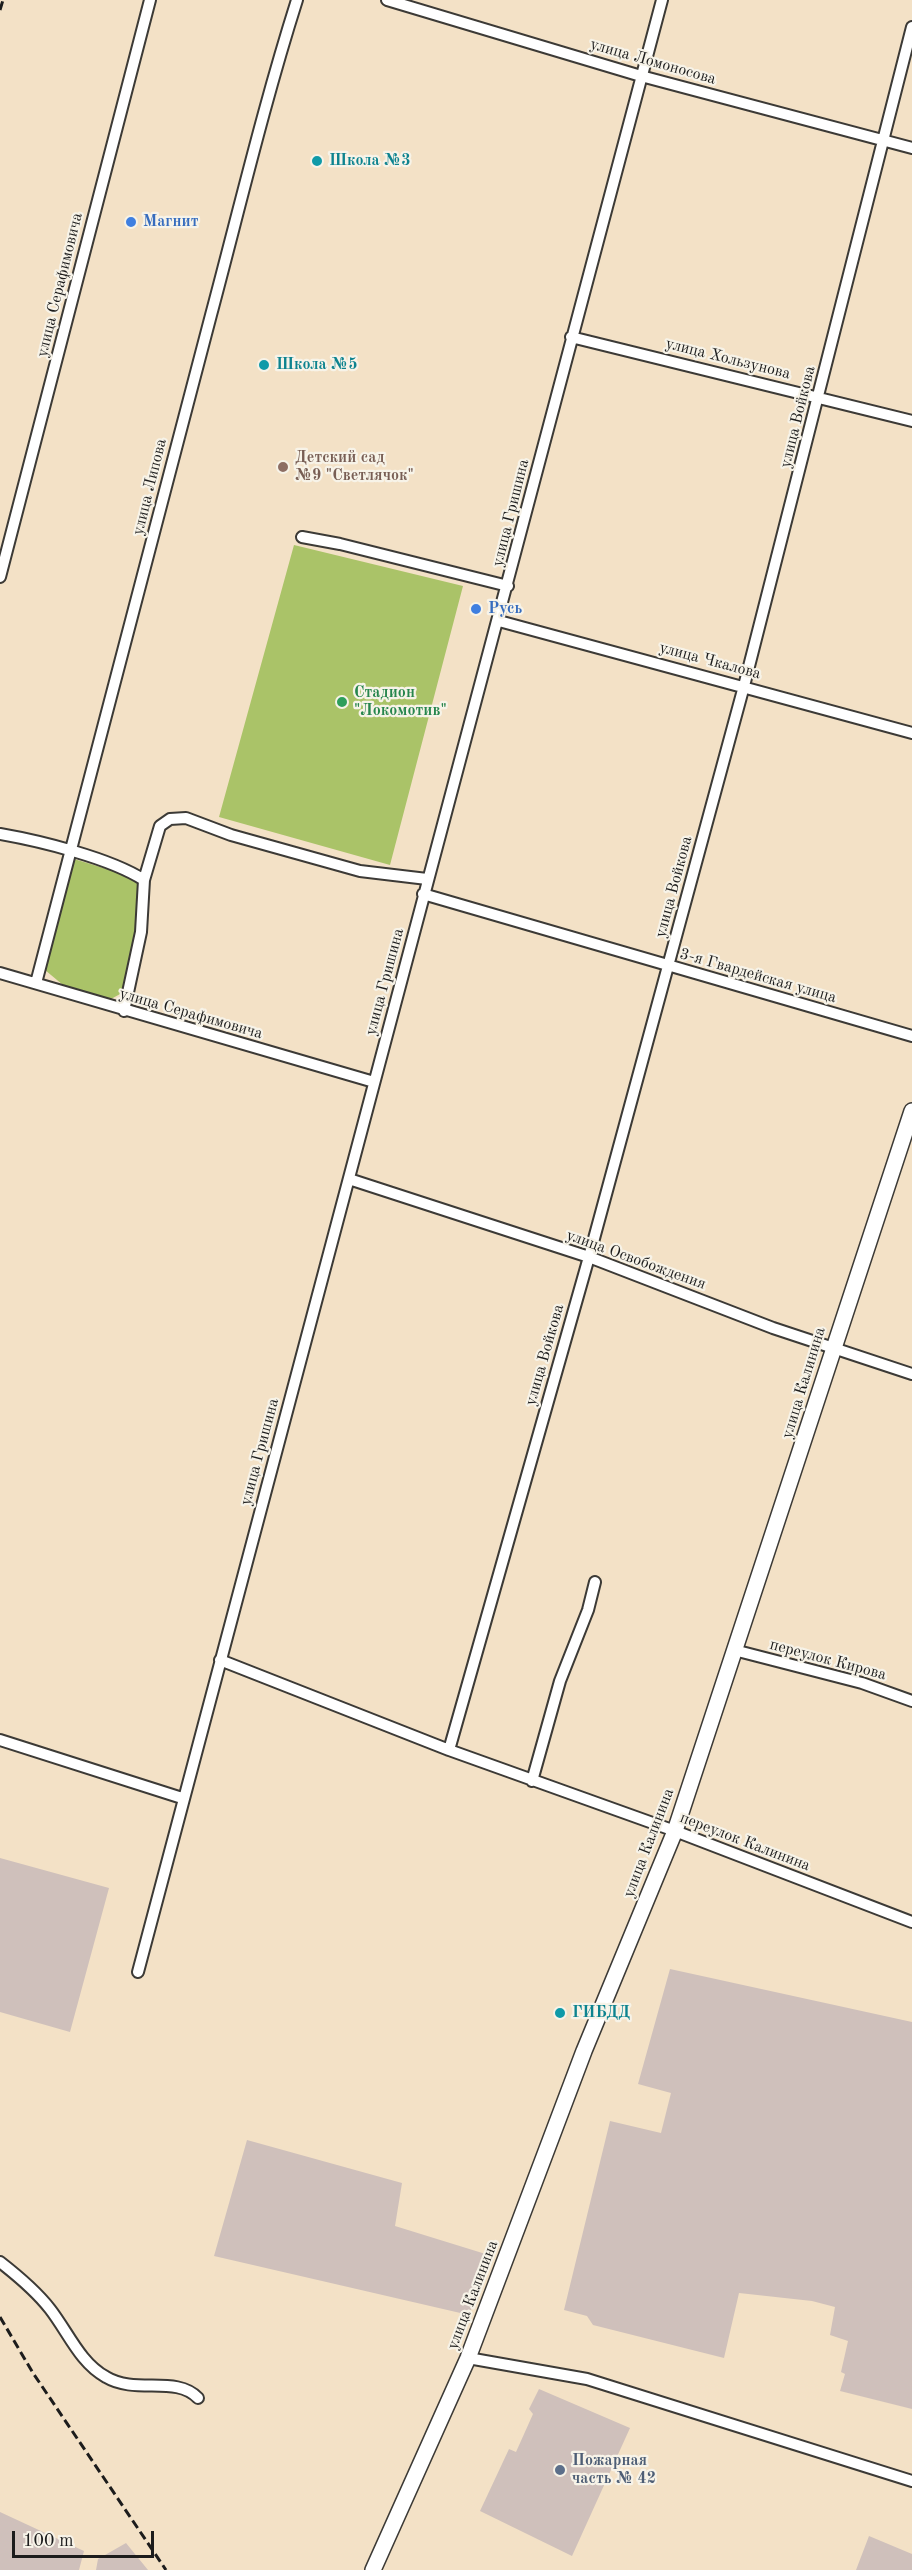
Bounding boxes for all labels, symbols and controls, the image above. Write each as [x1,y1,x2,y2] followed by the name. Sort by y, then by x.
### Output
[588,35,718,89] street label: улица Ломоносова
[329,151,410,171] place label: Школа №3
[310,154,324,168] marker: Школа №3
[33,211,87,359] street label: улица Серафимовича
[143,212,198,232] place label: Магнит
[124,215,138,229] marker: Магнит
[664,334,792,384] street label: улица Хользунова
[276,355,357,375] place label: Школа №5
[257,358,271,372] marker: Школа №5
[776,364,820,470] street label: улица Войкова
[129,437,171,537] street label: улица Липова
[295,448,414,486] place label: Детский сад №9 "Светлячок"
[488,457,534,569] street label: улица Гришина
[276,460,290,474] marker: Детский сад №9 "Светлячок"
[488,599,522,619] place label: Русь
[469,602,483,616] marker: Русь
[657,638,763,684] street label: улица Чкалова
[354,683,447,721] place label: Стадион "Локомотив"
[335,695,349,709] marker: Стадион "Локомотив"
[651,834,697,940] street label: улица Войкова
[361,926,409,1038] street label: улица Гришина
[677,944,839,1008] street label: 3-я Гвардейская улица
[117,984,265,1044] street label: улица Серафимовича
[563,1226,709,1294] street label: улица Освобождения
[521,1302,569,1408] street label: улица Войкова
[778,1325,830,1441] street label: улица Калинина
[236,1396,284,1508] street label: улица Гришина
[768,1635,888,1685] street label: переулок Кирова
[619,1786,679,1900] street label: улица Калинина
[677,1808,813,1876] street label: переулок Калинина
[572,2003,630,2023] place label: ГИБДД
[553,2006,567,2020] marker: ГИБДД
[443,2238,503,2352] street label: улица Калинина
[572,2451,656,2489] place label: Пожарная часть № 42
[553,2463,567,2477] marker: Пожарная часть № 42
[15,2519,158,2557] scale bar
[23,2532,74,2550] text: 100 m

